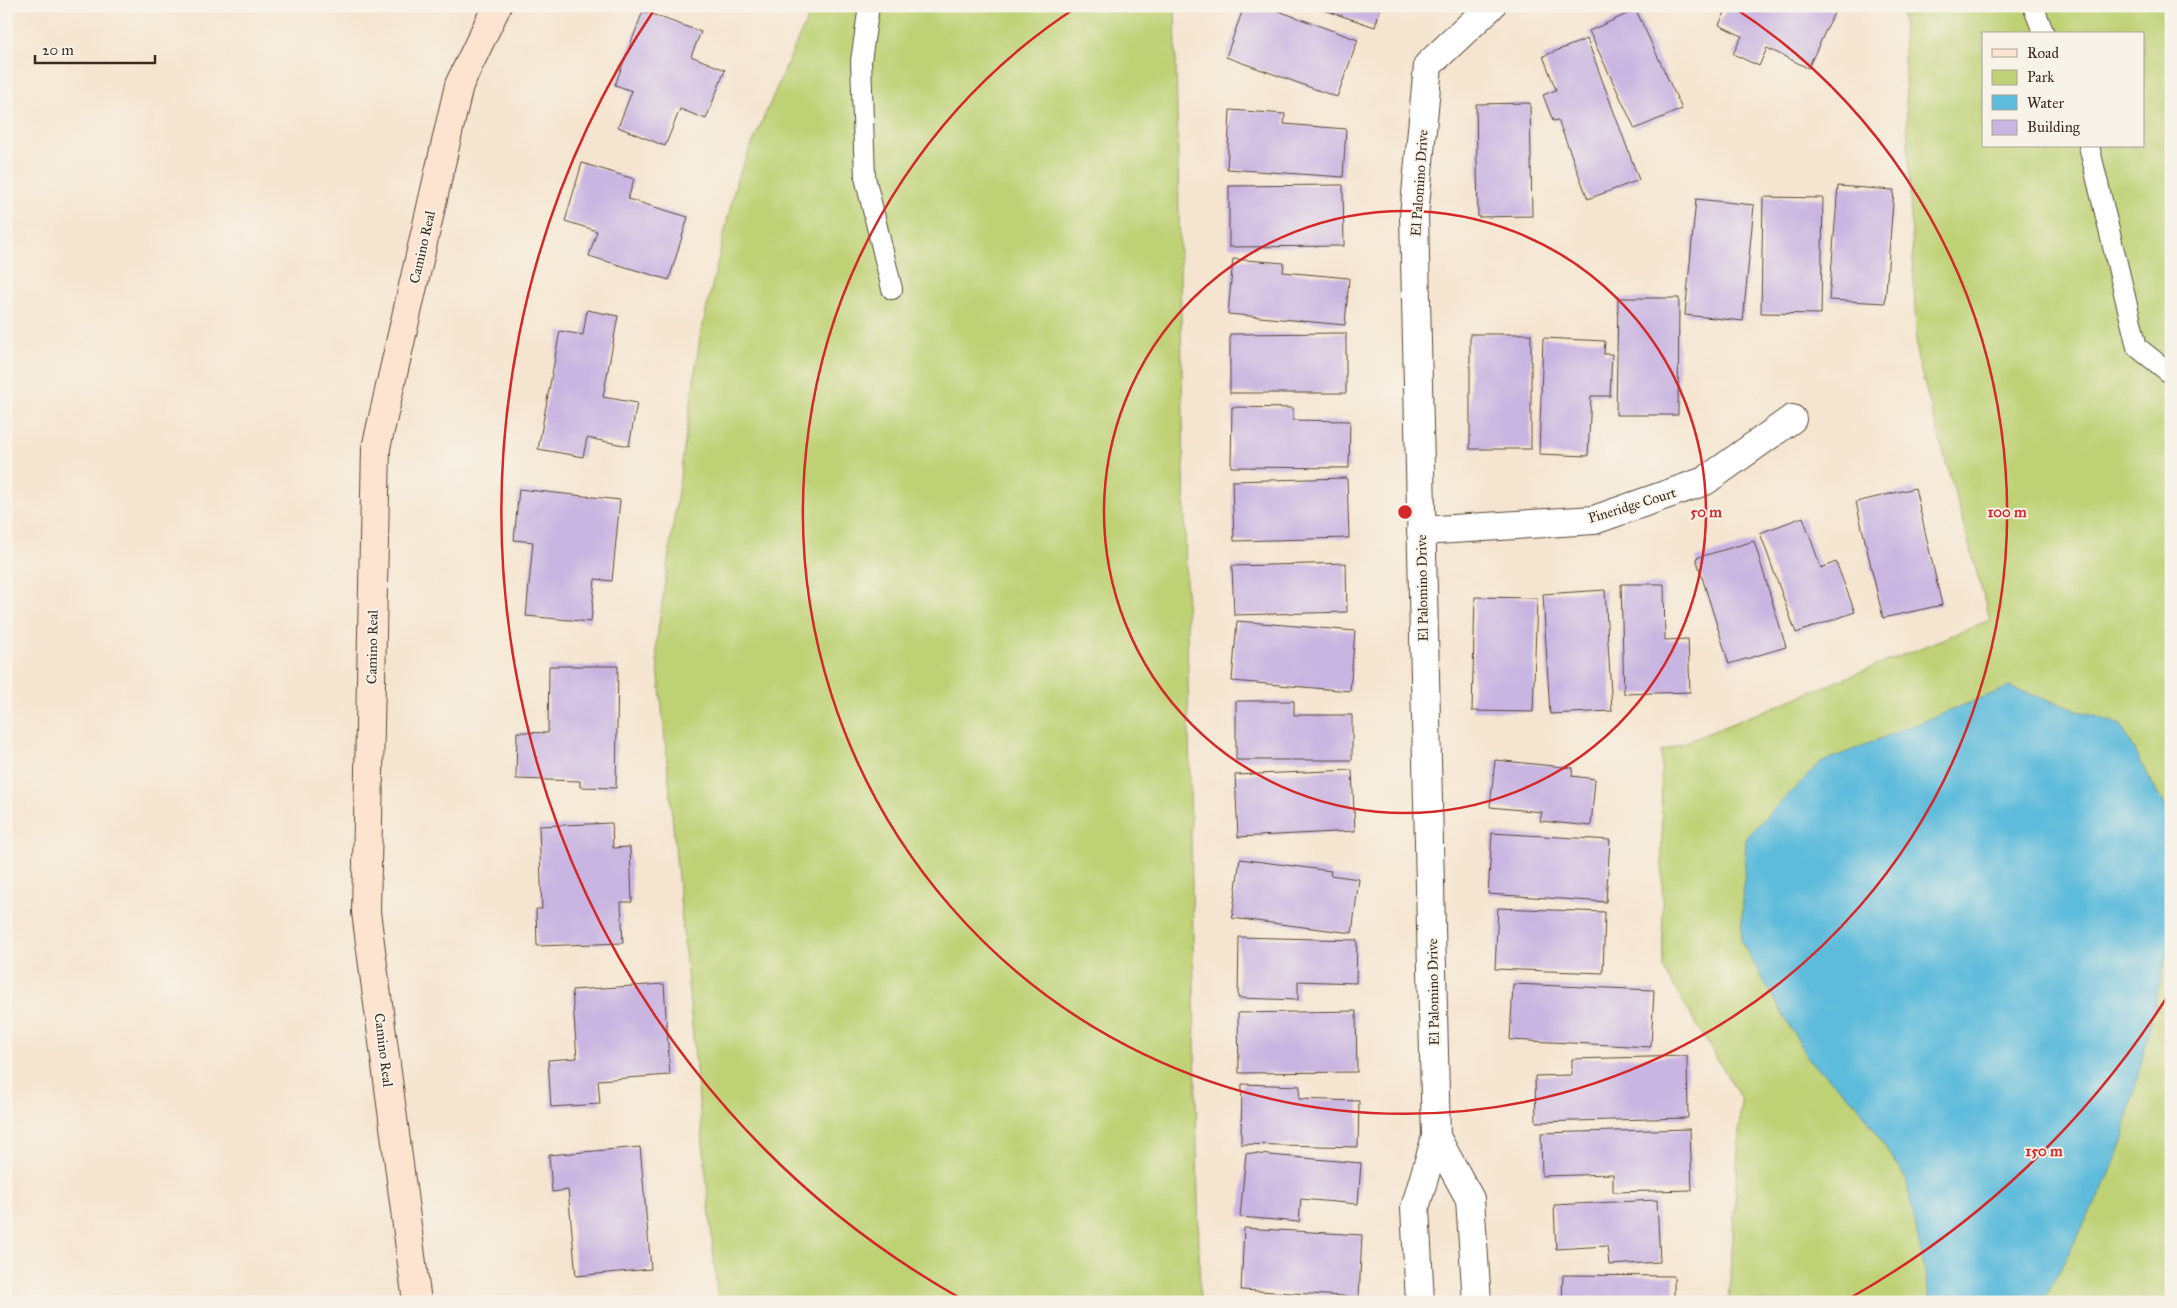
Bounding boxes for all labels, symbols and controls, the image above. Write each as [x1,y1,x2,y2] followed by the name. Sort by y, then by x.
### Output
[35,32,155,64] scale bar
[1982,32,2144,148] legend
[42,41,74,59] text: 20 m
[2027,44,2059,62] text: Road
[2027,68,2054,86] text: Park
[2027,94,2064,112] text: Water
[2027,118,2081,136] text: Building
[1407,129,1432,237] street label: El Palomino Drive
[406,209,439,285] street label: Camino Real
[1586,484,1678,527] street label: Pineridge Court
[1396,503,1414,521] centre of rings
[1690,503,1722,521] text: 50 m
[1987,503,2027,521] text: 100 m
[1413,534,1432,642] street label: El Palomino Drive
[363,610,382,684] street label: Camino Real
[1424,938,1443,1046] street label: El Palomino Drive
[371,1012,396,1088] street label: Camino Real
[2025,1142,2063,1160] text: 150 m

